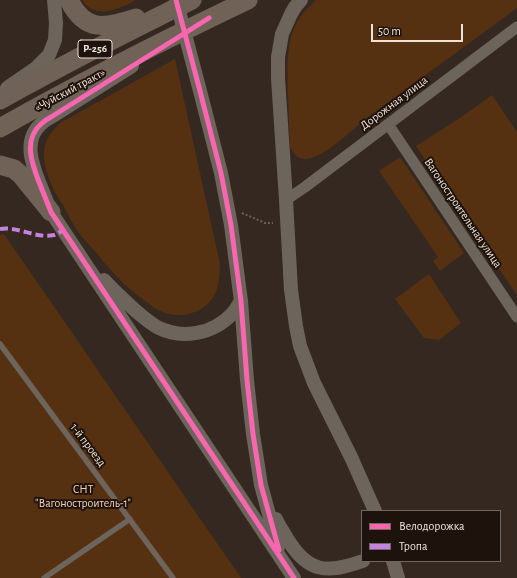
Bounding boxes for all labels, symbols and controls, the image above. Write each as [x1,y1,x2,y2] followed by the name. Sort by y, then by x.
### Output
[373,16,465,42] scale bar
[378,25,401,37] text: 50 m
[78,40,112,58] road number: Р-256
[32,65,108,115] street label: «Чуйский тракт»
[357,73,431,133] street label: Дорожная улица
[421,155,505,271] street label: Вагоностроительная улица
[67,420,109,470] street label: 1-й проезд
[35,482,131,510] park label: СНТ "Вагоностроитель-1"
[361,510,501,562] legend
[399,520,465,532] text: Велодорожка
[399,540,427,552] text: Тропа

